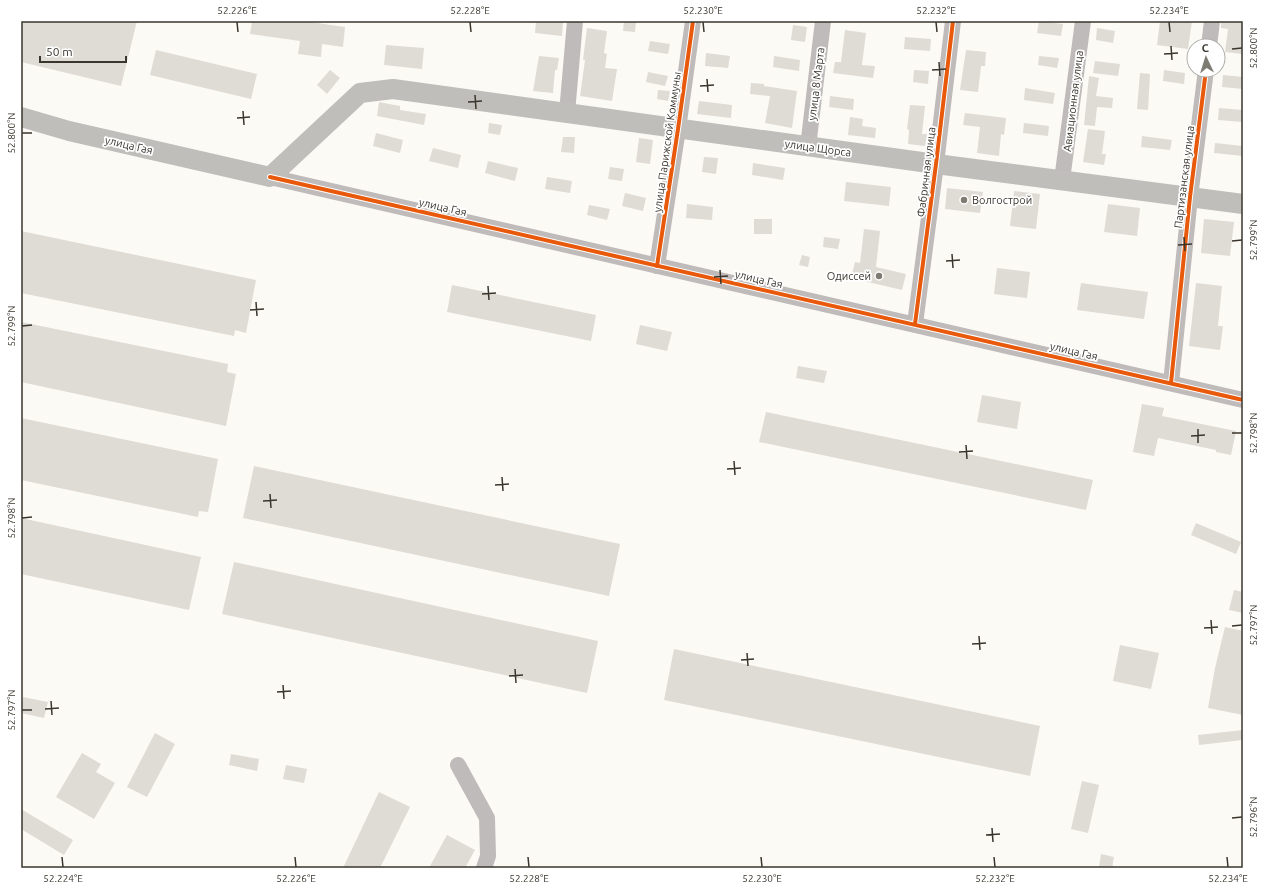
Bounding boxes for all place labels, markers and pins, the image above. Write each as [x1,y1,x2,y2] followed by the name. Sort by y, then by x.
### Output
[972,194,1032,206] place label: Волгострой
[959,195,969,205] marker: Волгострой
[827,270,871,282] place label: Одиссей
[874,271,884,281] marker: Одиссей

